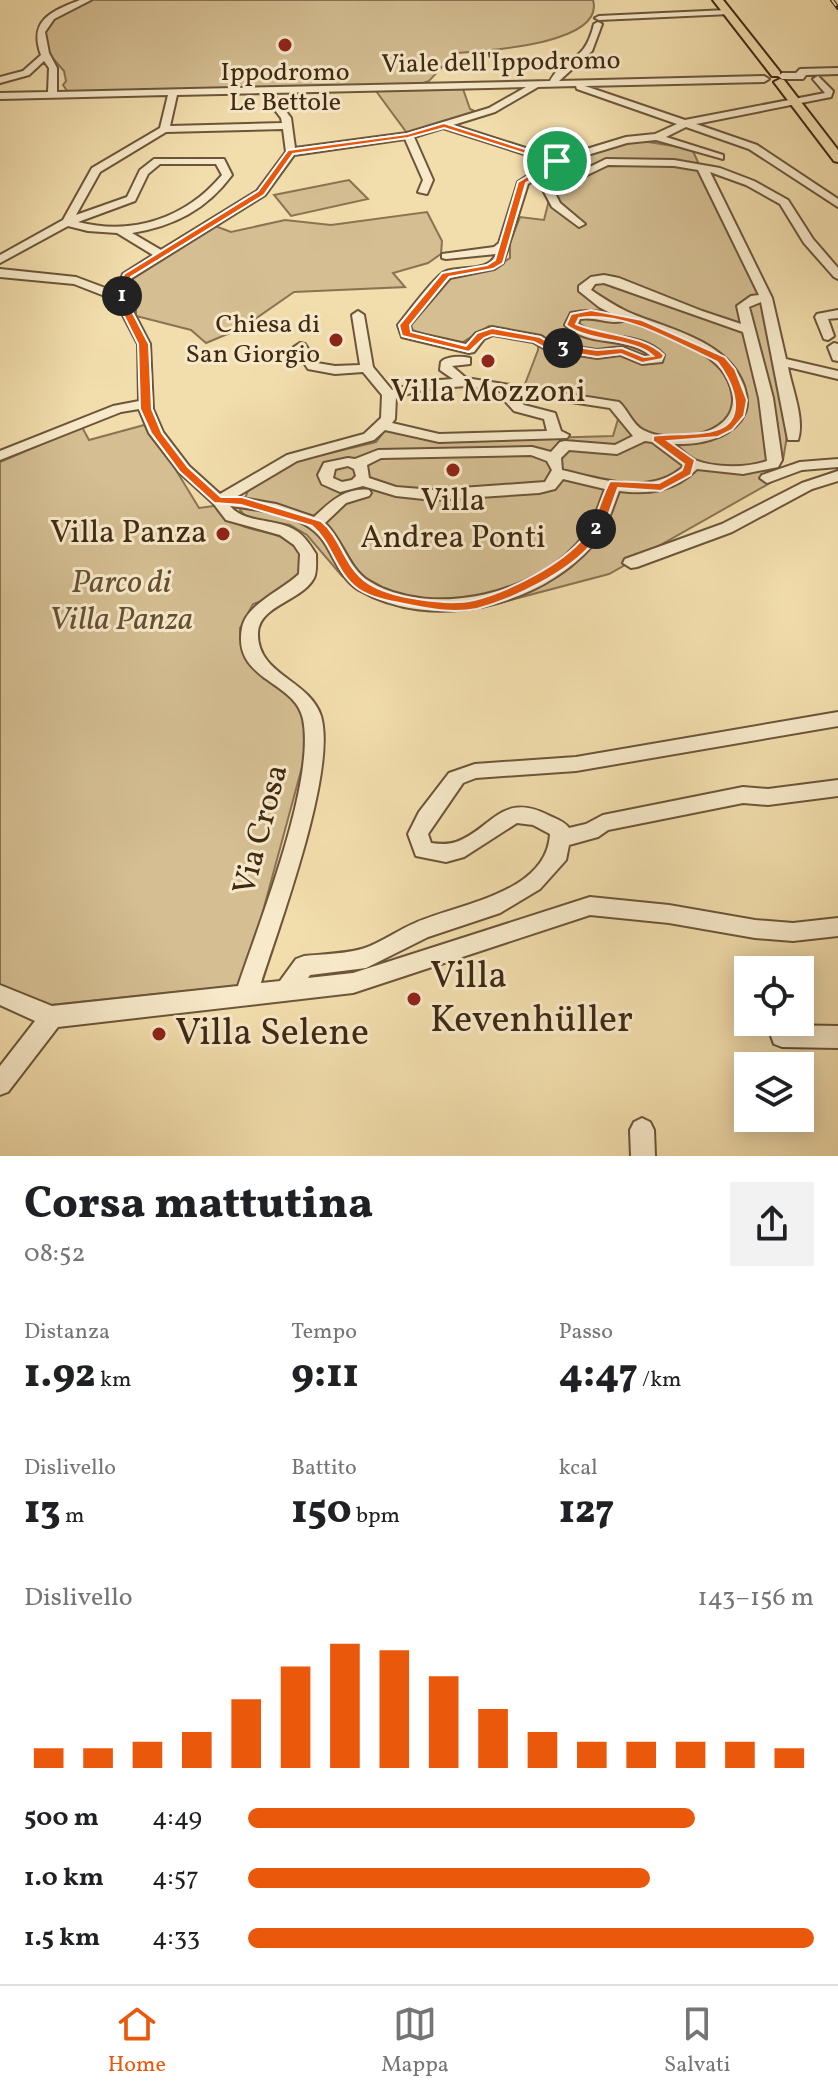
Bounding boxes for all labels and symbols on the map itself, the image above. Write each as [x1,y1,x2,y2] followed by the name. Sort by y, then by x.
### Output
[276,36,294,54] marker: Ippodromo Le Bettole
[381,43,621,83] street label: Viale dell'Ippodromo
[220,55,350,121] place label: Ippodromo Le Bettole
[523,127,591,195] pin
[102,276,142,316] pin: 1
[185,307,320,373] place label: Chiesa di San Giorgio
[543,328,583,368] pin: 3
[327,331,345,349] marker: Chiesa di San Giorgio
[479,352,497,370] marker: Villa Mozzoni
[390,371,586,415] place label: Villa Mozzoni
[444,461,462,479] marker: Villa Andrea Ponti
[360,480,546,561] place label: Villa Andrea Ponti
[576,509,616,549] pin: 2
[50,512,207,556] place label: Villa Panza
[214,525,232,543] marker: Villa Panza
[49,562,193,643] park label: Parco di Villa Panza
[224,760,300,900] street label: Via Crosa
[430,951,633,1048] place label: Villa Kevenhüller
[405,990,423,1008] marker: Villa Kevenhüller
[175,1008,369,1061] place label: Villa Selene
[150,1025,168,1043] marker: Villa Selene

